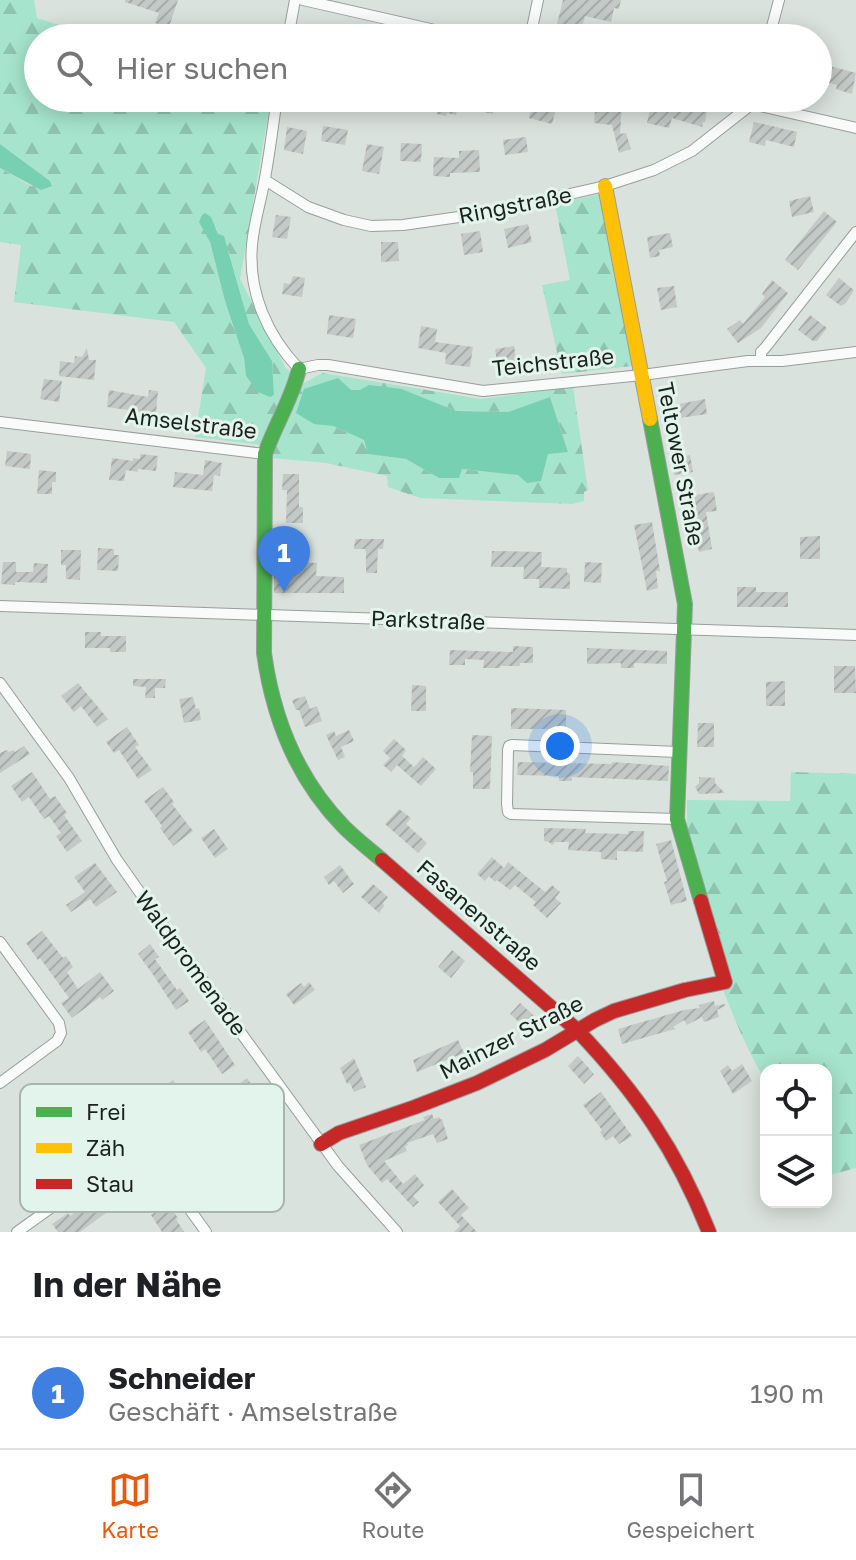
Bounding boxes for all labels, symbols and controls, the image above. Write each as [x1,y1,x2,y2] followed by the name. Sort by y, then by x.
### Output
[24,24,832,112] search box
[52,46,96,90] icon: search
[116,50,288,86] text: Hier suchen
[456,180,574,229] street label: Ringstraße
[491,342,615,381] street label: Teichstraße
[652,380,711,548] street label: Teltower Straße
[124,401,258,444] street label: Amselstraße
[258,526,310,592] pin: 1
[370,604,486,635] street label: Parkstraße
[540,726,580,766] your location
[412,853,547,976] street label: Fasanenstraße
[130,885,253,1040] street label: Waldpromenade
[434,989,587,1084] street label: Mainzer Straße
[760,1064,832,1208] map controls
[760,1064,832,1136] button: locate
[20,1084,284,1212] legend
[86,1098,126,1125] text: Frei
[86,1134,125,1161] text: Zäh
[760,1136,832,1208] button: layers
[86,1170,134,1197] text: Stau
[32,1264,222,1304] text: In der Nähe
[108,1360,255,1396] text: Schneider
[51,1378,65,1409] text: 1
[750,1378,824,1409] text: 190 m
[108,1396,398,1427] text: Geschäft · Amselstraße
[101,1468,159,1543] tab: Karte
[361,1468,424,1543] tab: Route
[627,1468,755,1543] tab: Gespeichert

